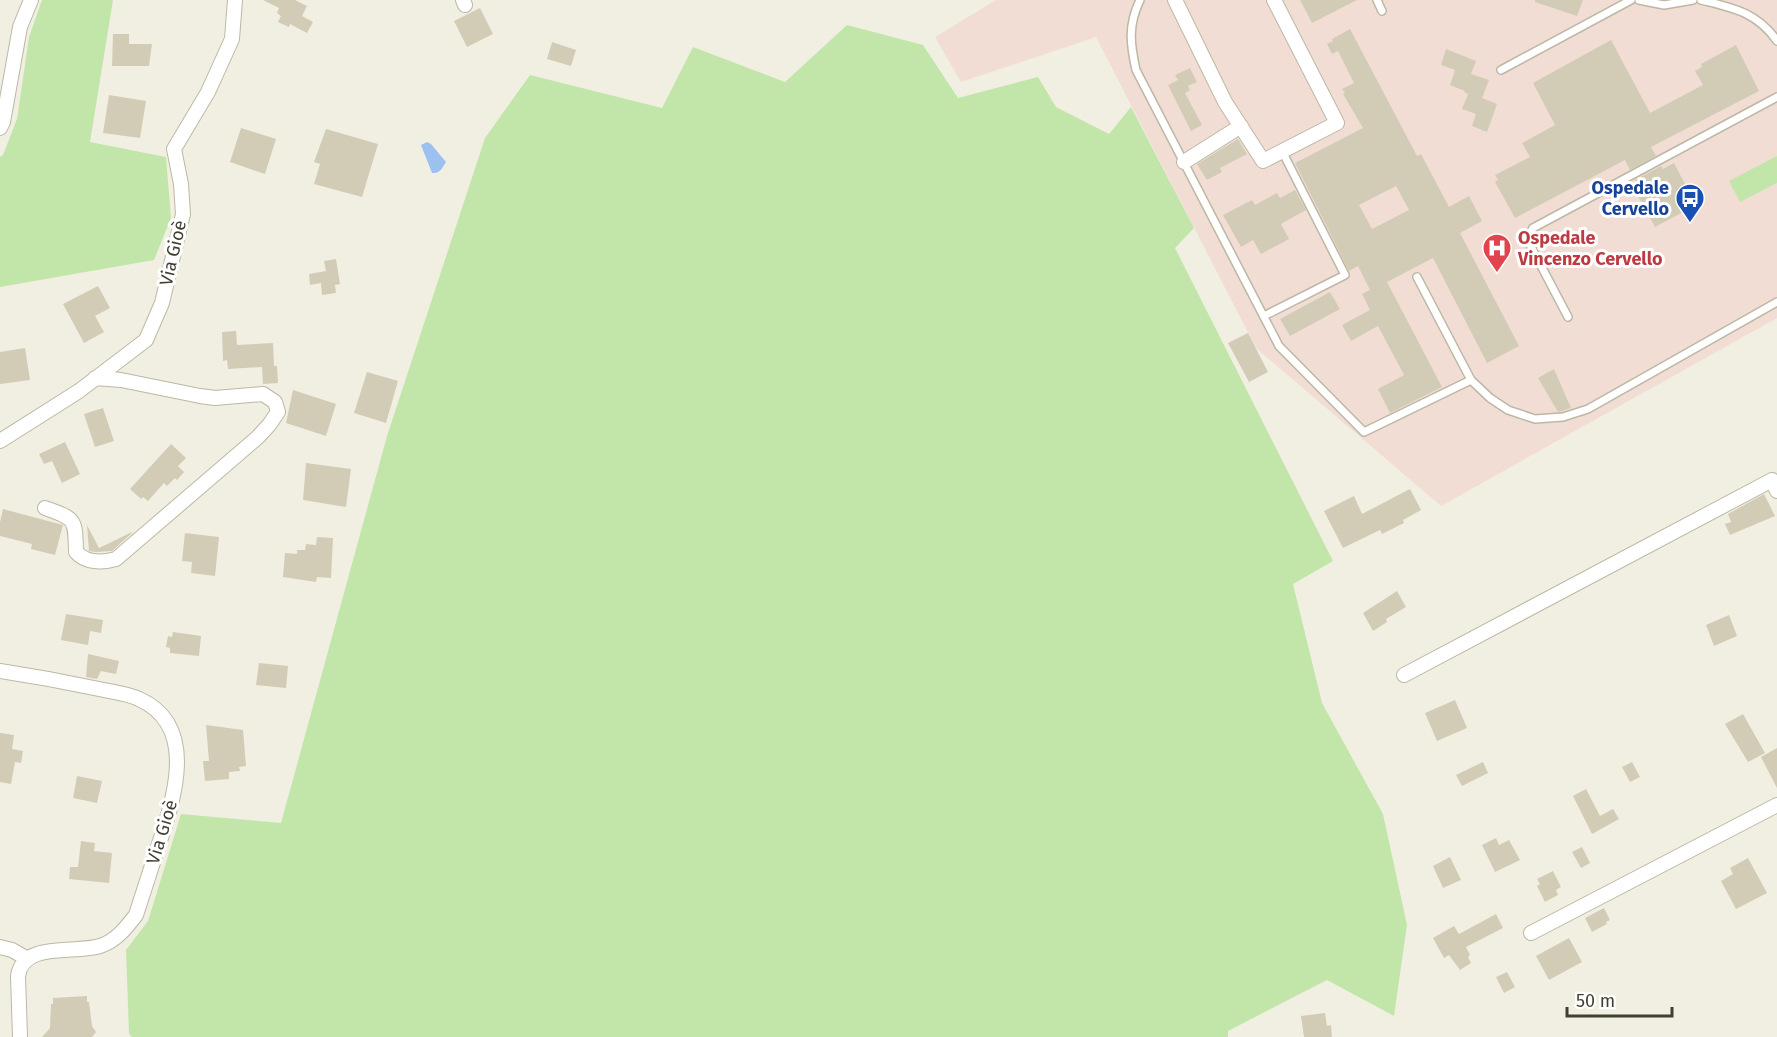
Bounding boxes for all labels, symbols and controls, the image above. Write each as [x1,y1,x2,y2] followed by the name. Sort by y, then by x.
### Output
[1592,177,1669,220] place label: Ospedale Cervello
[1674,182,1706,224] bus stop icon: Ospedale Cervello
[155,218,191,288] street label: Via Gioè
[1517,227,1662,270] place label: Ospedale Vincenzo Cervello
[1481,232,1513,274] hospital icon: Ospedale Vincenzo Cervello
[142,797,182,867] street label: Via Gioè
[1567,980,1672,1018] scale bar
[1576,990,1615,1012] text: 50 m

